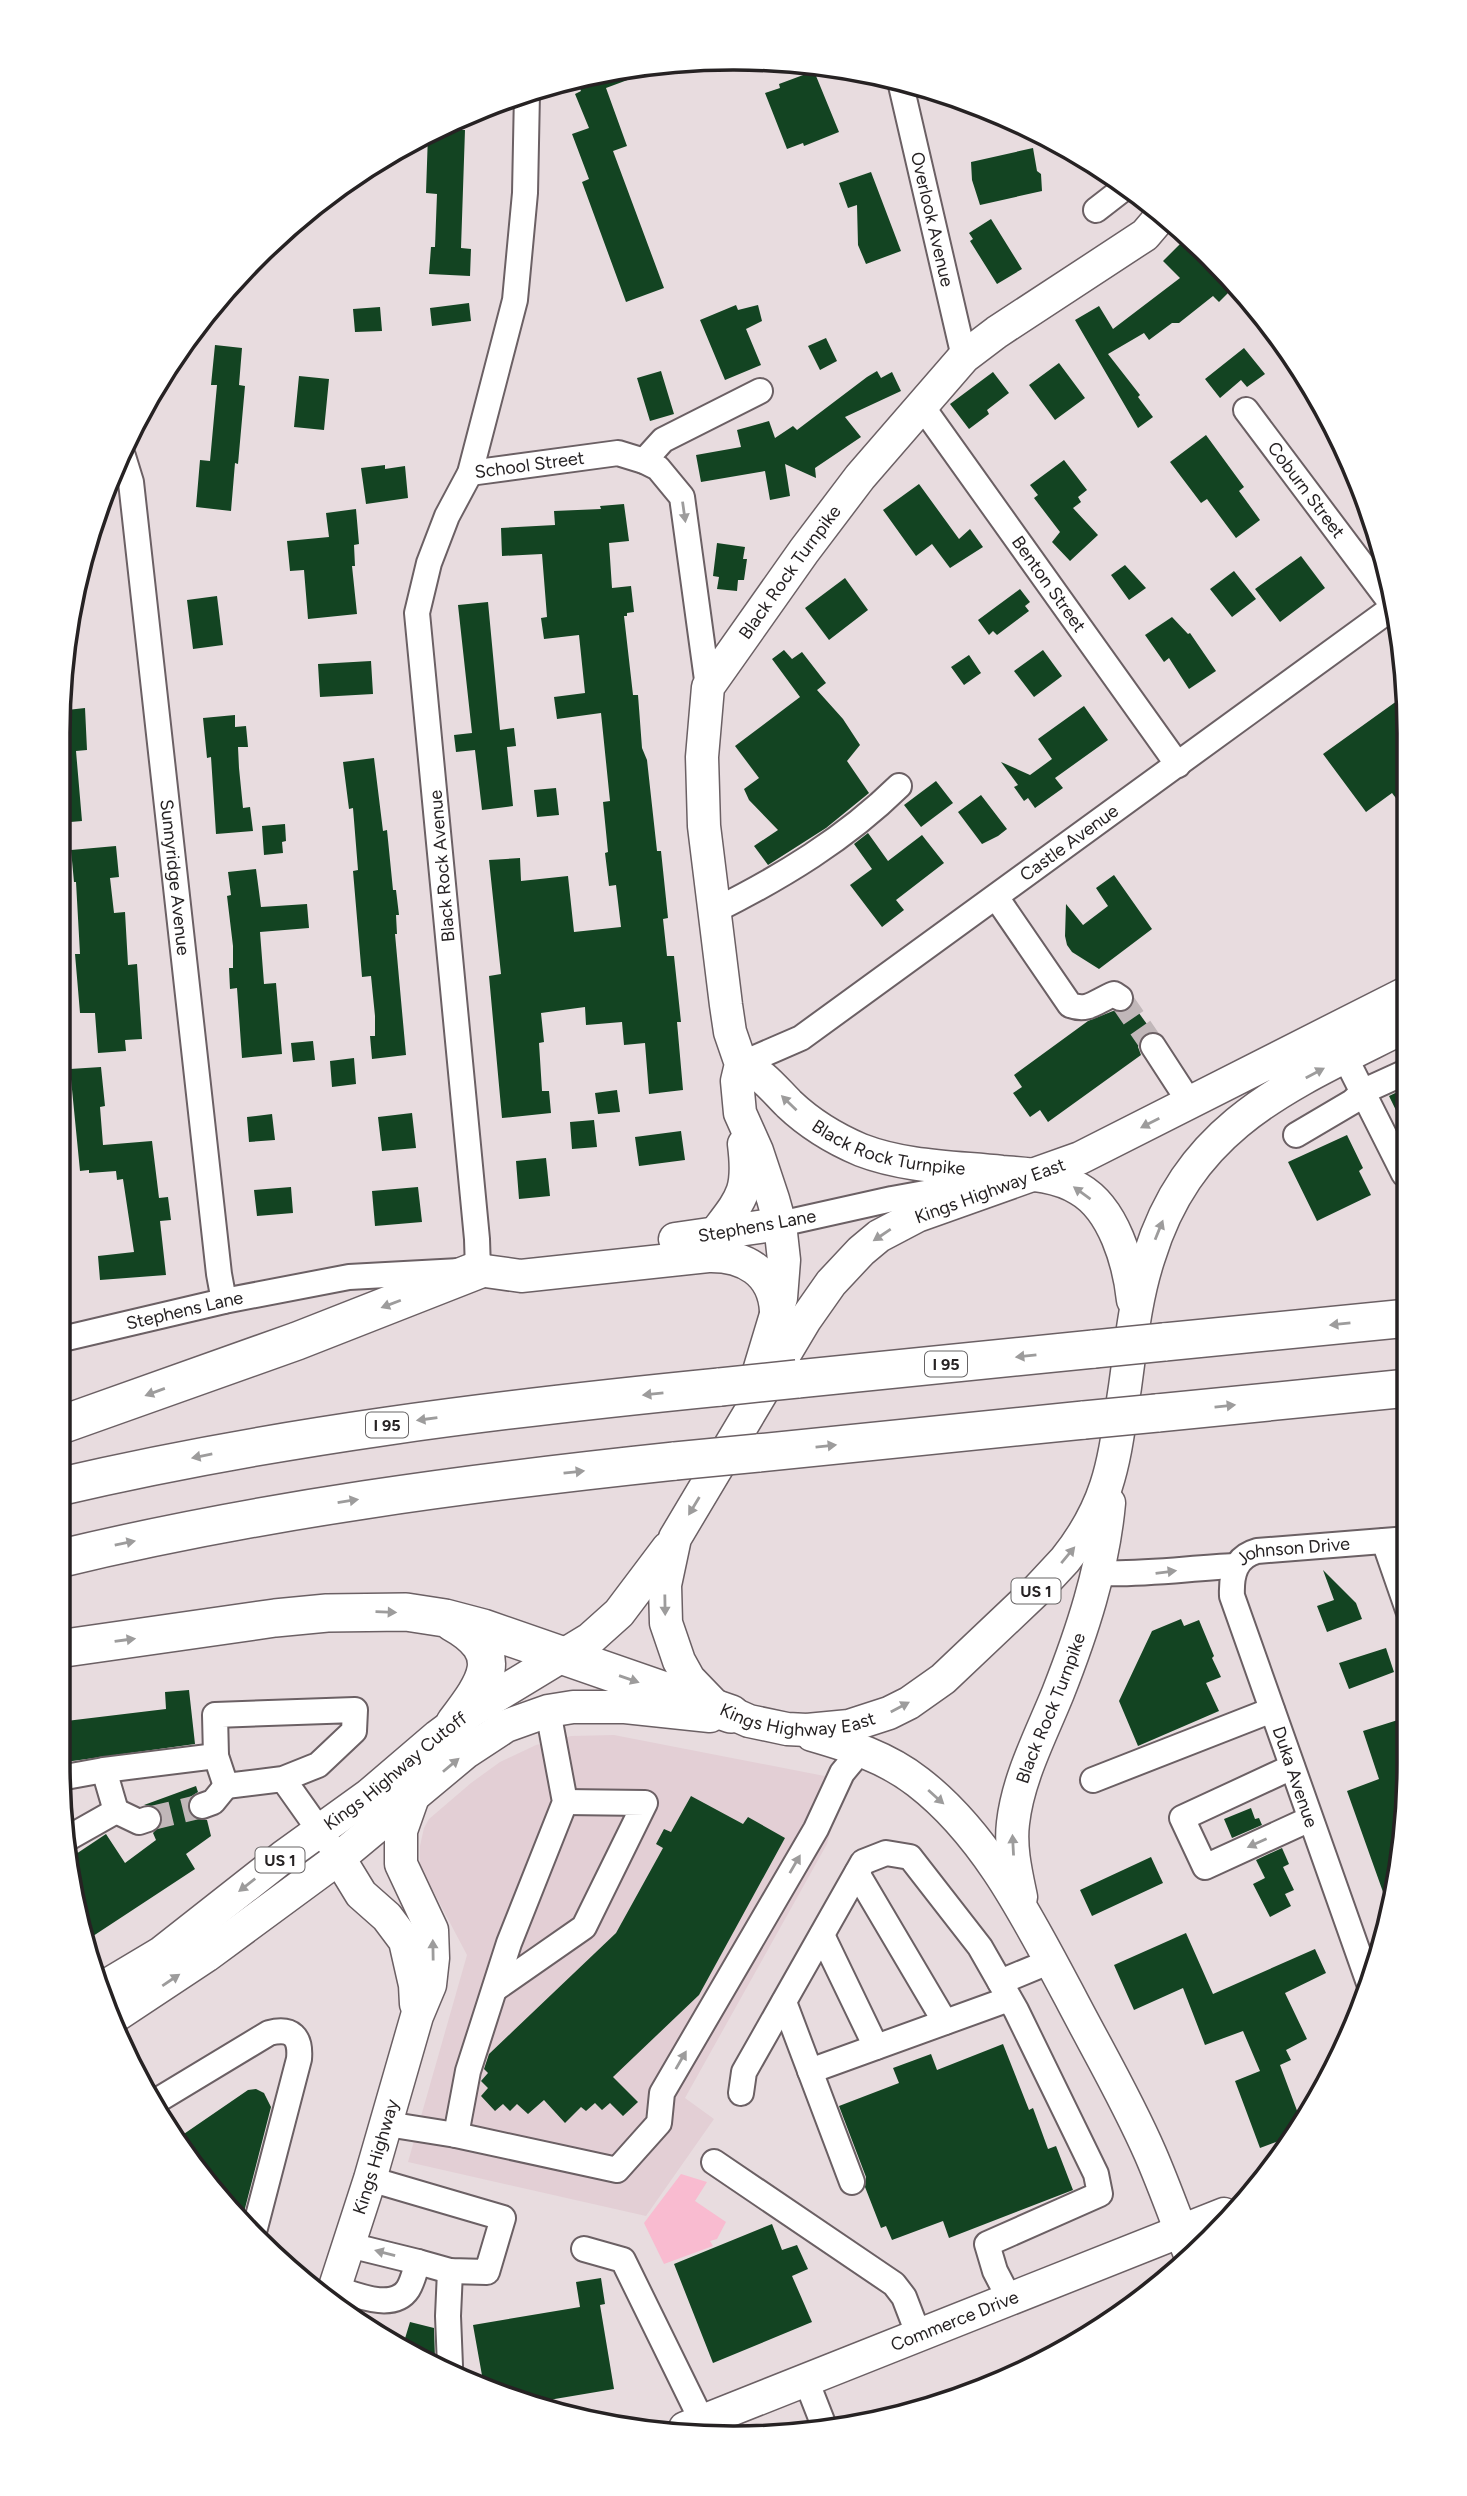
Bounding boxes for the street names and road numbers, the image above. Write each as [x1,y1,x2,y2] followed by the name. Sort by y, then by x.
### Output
[906,150,958,289] street label: Overlook Avenue
[1263,437,1350,543] street label: Coburn Street
[473,447,586,483] street label: School Street
[734,501,846,644] street label: Black Rock Turnpike
[1007,532,1091,637] street label: Benton Street
[424,789,460,943] street label: Black Rock Avenue
[155,798,195,957] street label: Sunnyridge Avenue
[1016,800,1123,886] street label: Castle Avenue
[808,1115,966,1180] street label: Black Rock Turnpike
[912,1153,1068,1228] street label: Kings Highway East
[696,1205,818,1247] street label: Stephens Lane
[124,1287,245,1335] street label: Stephens Lane
[925,1352,967,1376] road number: I 95
[366,1413,408,1438] road number: I 95
[1231,1533,1351,1570] street label: Johnson Drive
[1012,1578,1060,1604] road number: US 1
[1011,1630,1090,1786] street label: Black Rock Turnpike
[716,1699,878,1741] street label: Kings Highway East
[319,1707,472,1835] street label: Kings Highway Cutoff
[1267,1724,1323,1831] street label: Duka Avenue
[256,1848,304,1872] road number: US 1
[348,2096,404,2217] street label: Kings Highway
[887,2286,1022,2356] street label: Commerce Drive

